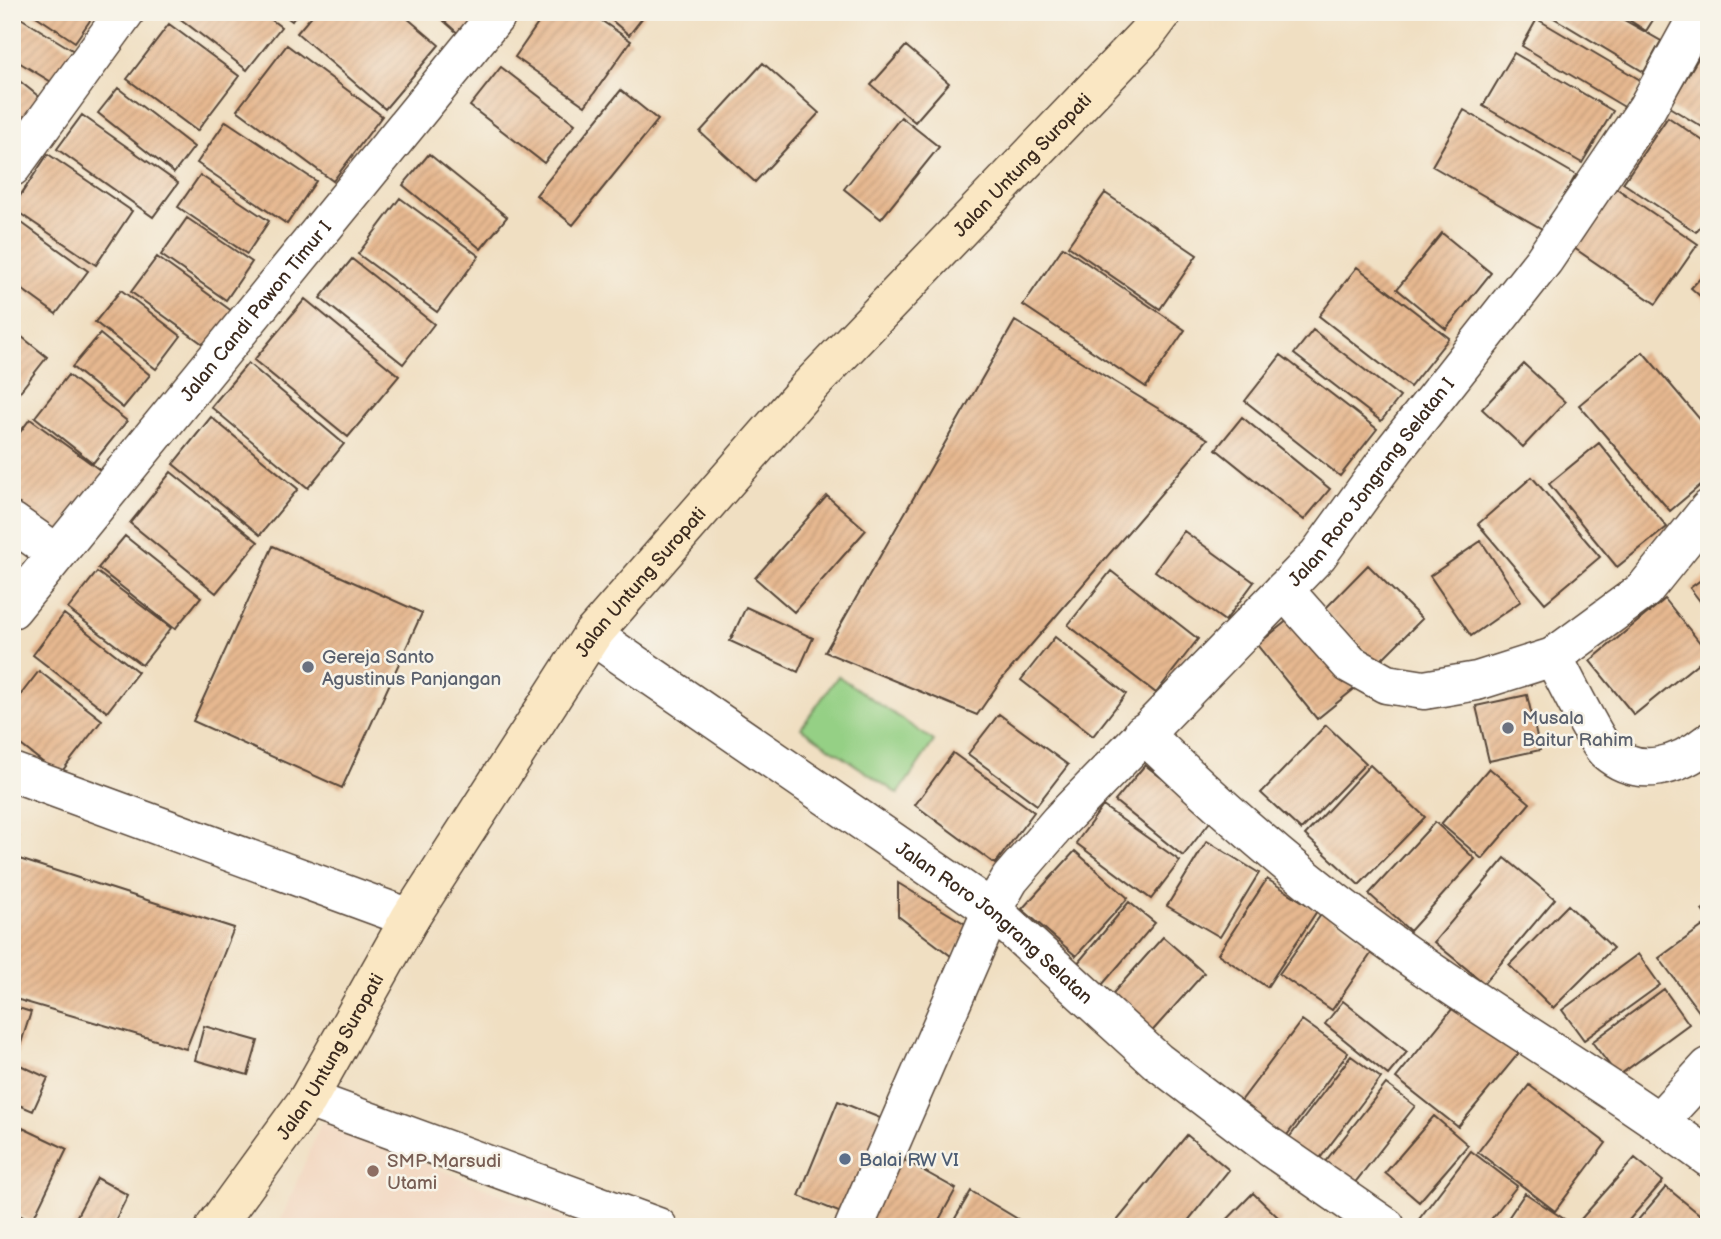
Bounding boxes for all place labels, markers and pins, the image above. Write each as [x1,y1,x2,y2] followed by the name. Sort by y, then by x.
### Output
[322,646,501,691] place label: Gereja Santo Agustinus Panjangan
[300,659,316,675] marker: Gereja Santo Agustinus Panjangan
[1522,707,1633,752] place label: Musala Baitur Rahim
[1500,720,1516,736] marker: Musala Baitur Rahim
[859,1149,959,1172] place label: Balai RW VI
[387,1150,501,1195] place label: SMP Marsudi Utami
[837,1151,853,1167] marker: Balai RW VI
[365,1163,381,1179] marker: SMP Marsudi Utami

